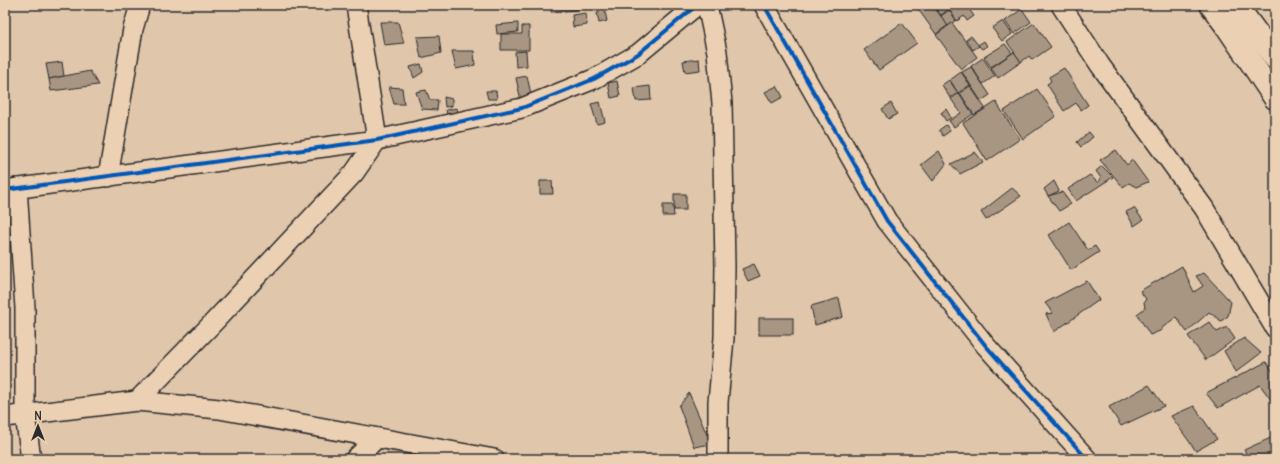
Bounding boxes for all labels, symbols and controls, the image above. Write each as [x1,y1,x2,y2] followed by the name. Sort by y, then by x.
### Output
[18,406,58,446] north arrow
[34,409,42,423] text: N

